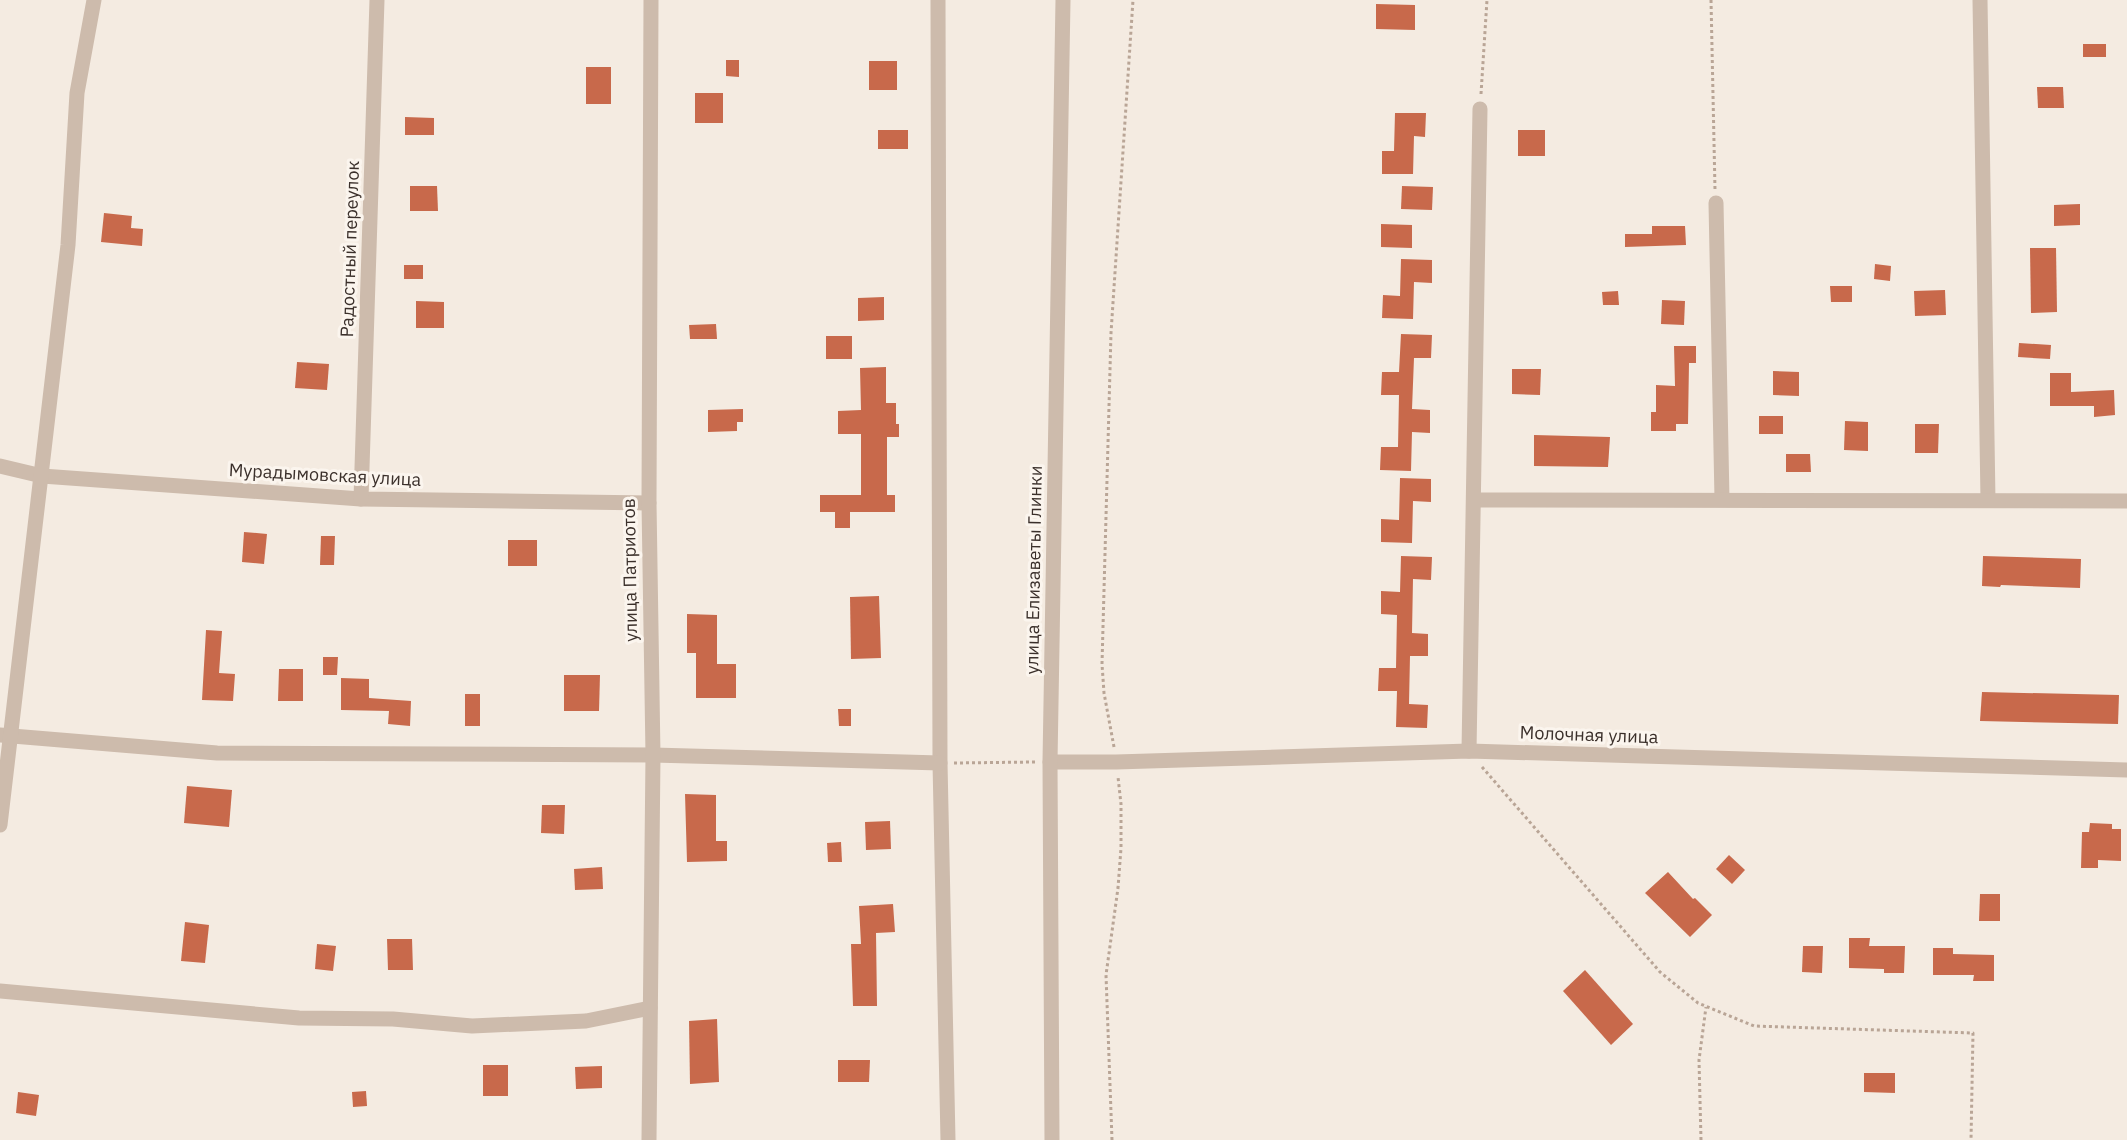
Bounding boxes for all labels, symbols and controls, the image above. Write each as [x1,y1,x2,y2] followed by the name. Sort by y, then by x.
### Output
[335,160,364,338] street label: Радостный переулок
[228,458,422,491] street label: Мурадымовская улица
[1020,465,1047,675] street label: улица Елизаветы Глинки
[617,498,642,642] street label: улица Патриотов
[1519,721,1659,748] street label: Молочная улица

